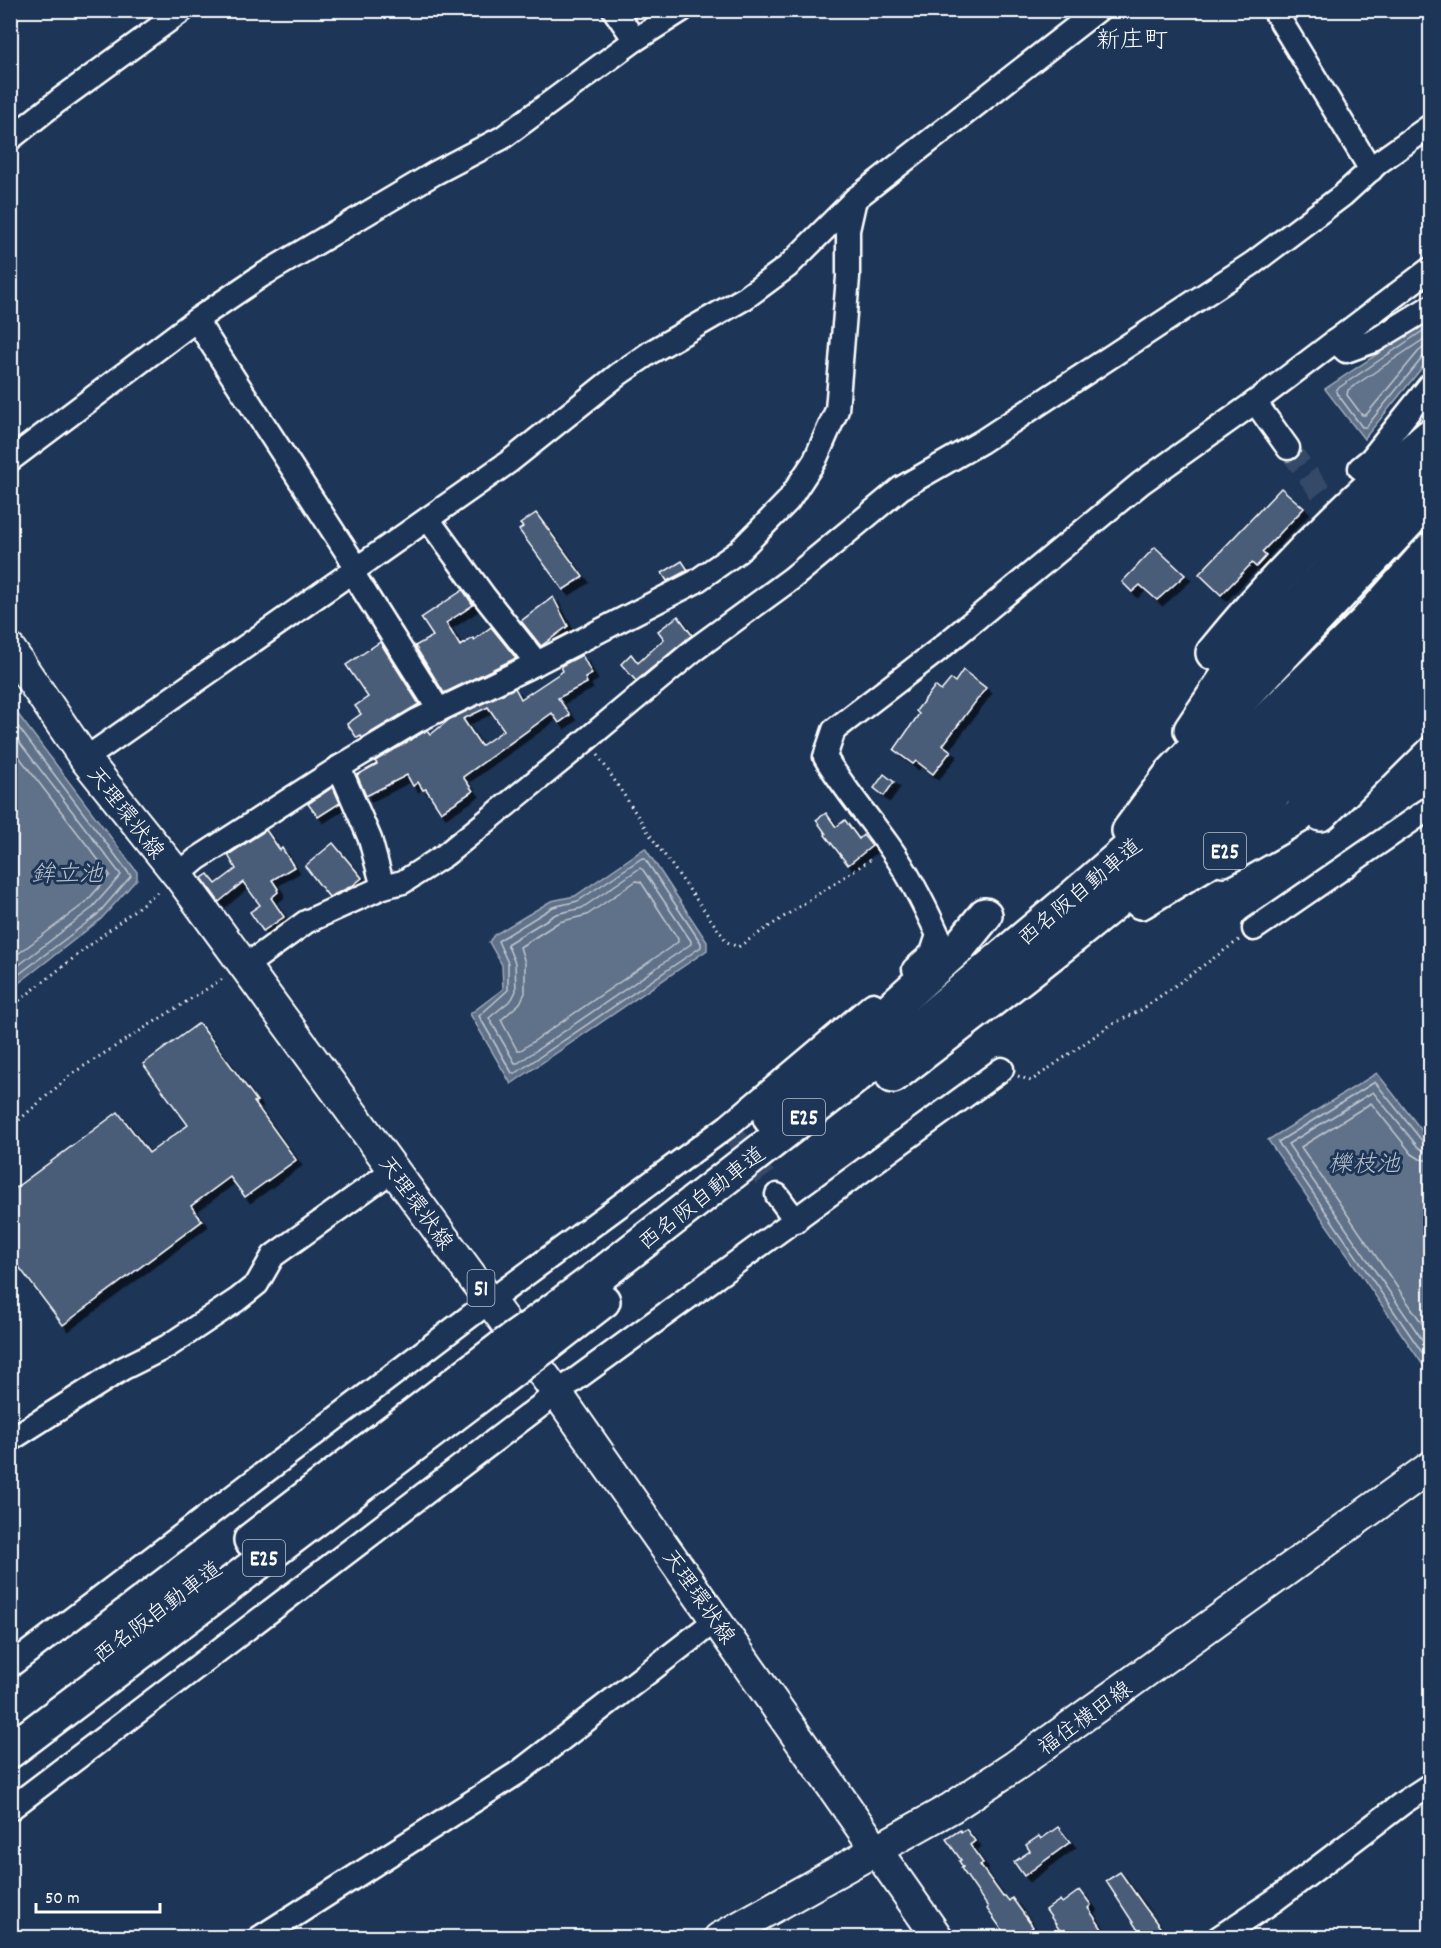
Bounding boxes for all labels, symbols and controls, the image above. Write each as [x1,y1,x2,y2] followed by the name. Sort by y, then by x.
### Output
[1096,25,1168,59] district label: 新庄町
[78,761,170,867] street label: 天理環状線
[1012,832,1150,955] street label: 西名阪自動車道
[1204,833,1246,869] road number: E25
[31,859,104,893] water label: 鉾立池
[783,1099,825,1135] road number: E25
[633,1140,773,1259] street label: 西名阪自動車道
[1328,1149,1401,1183] water label: 櫟枝池
[369,1150,459,1258] street label: 天理環状線
[468,1270,494,1306] road number: 51
[243,1540,285,1576] road number: E25
[653,1544,741,1652] street label: 天理環状線
[88,1555,230,1673] street label: 西名阪自動車道
[1032,1675,1140,1765] street label: 福住横田線
[36,1876,160,1914] scale bar
[45,1887,80,1912] text: 50 m

